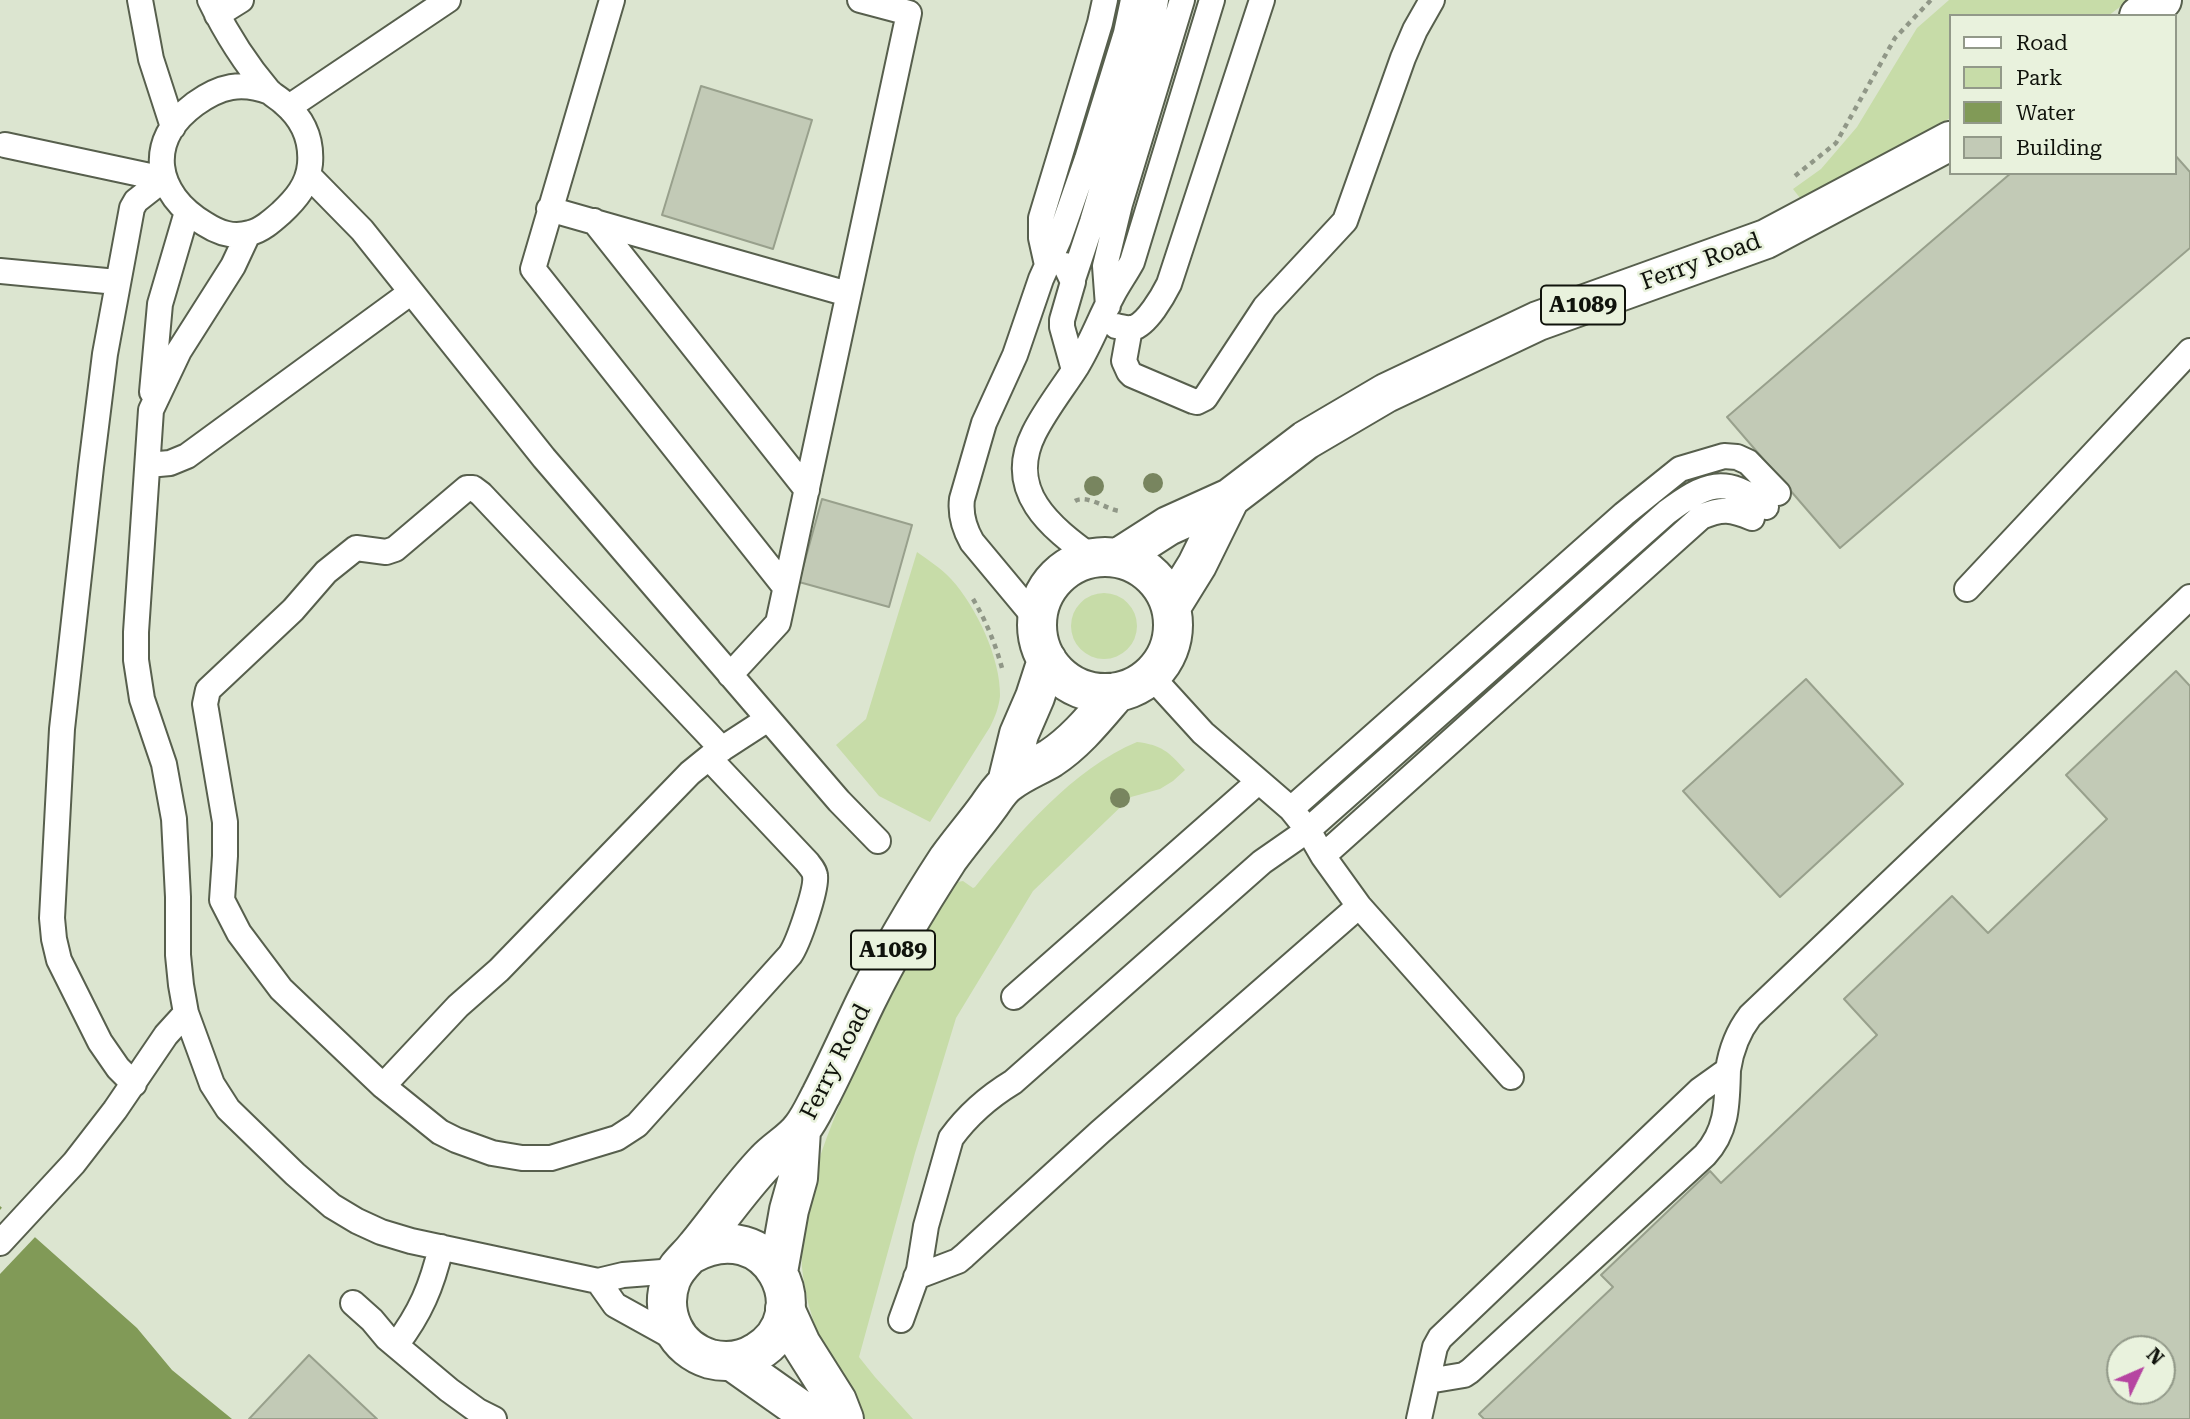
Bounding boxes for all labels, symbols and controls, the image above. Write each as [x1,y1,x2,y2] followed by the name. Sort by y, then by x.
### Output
[1948,14,2176,175] legend
[2016,31,2068,55] text: Road
[2016,66,2062,90] text: Park
[2016,101,2075,125] text: Water
[2016,136,2102,160] text: Building
[1637,227,1765,297] street label: Ferry Road
[1541,286,1625,324] road number: A1089
[851,931,935,970] road number: A1089
[795,999,877,1125] street label: Ferry Road
[2106,1335,2176,1405] north arrow
[2142,1343,2168,1370] text: N

